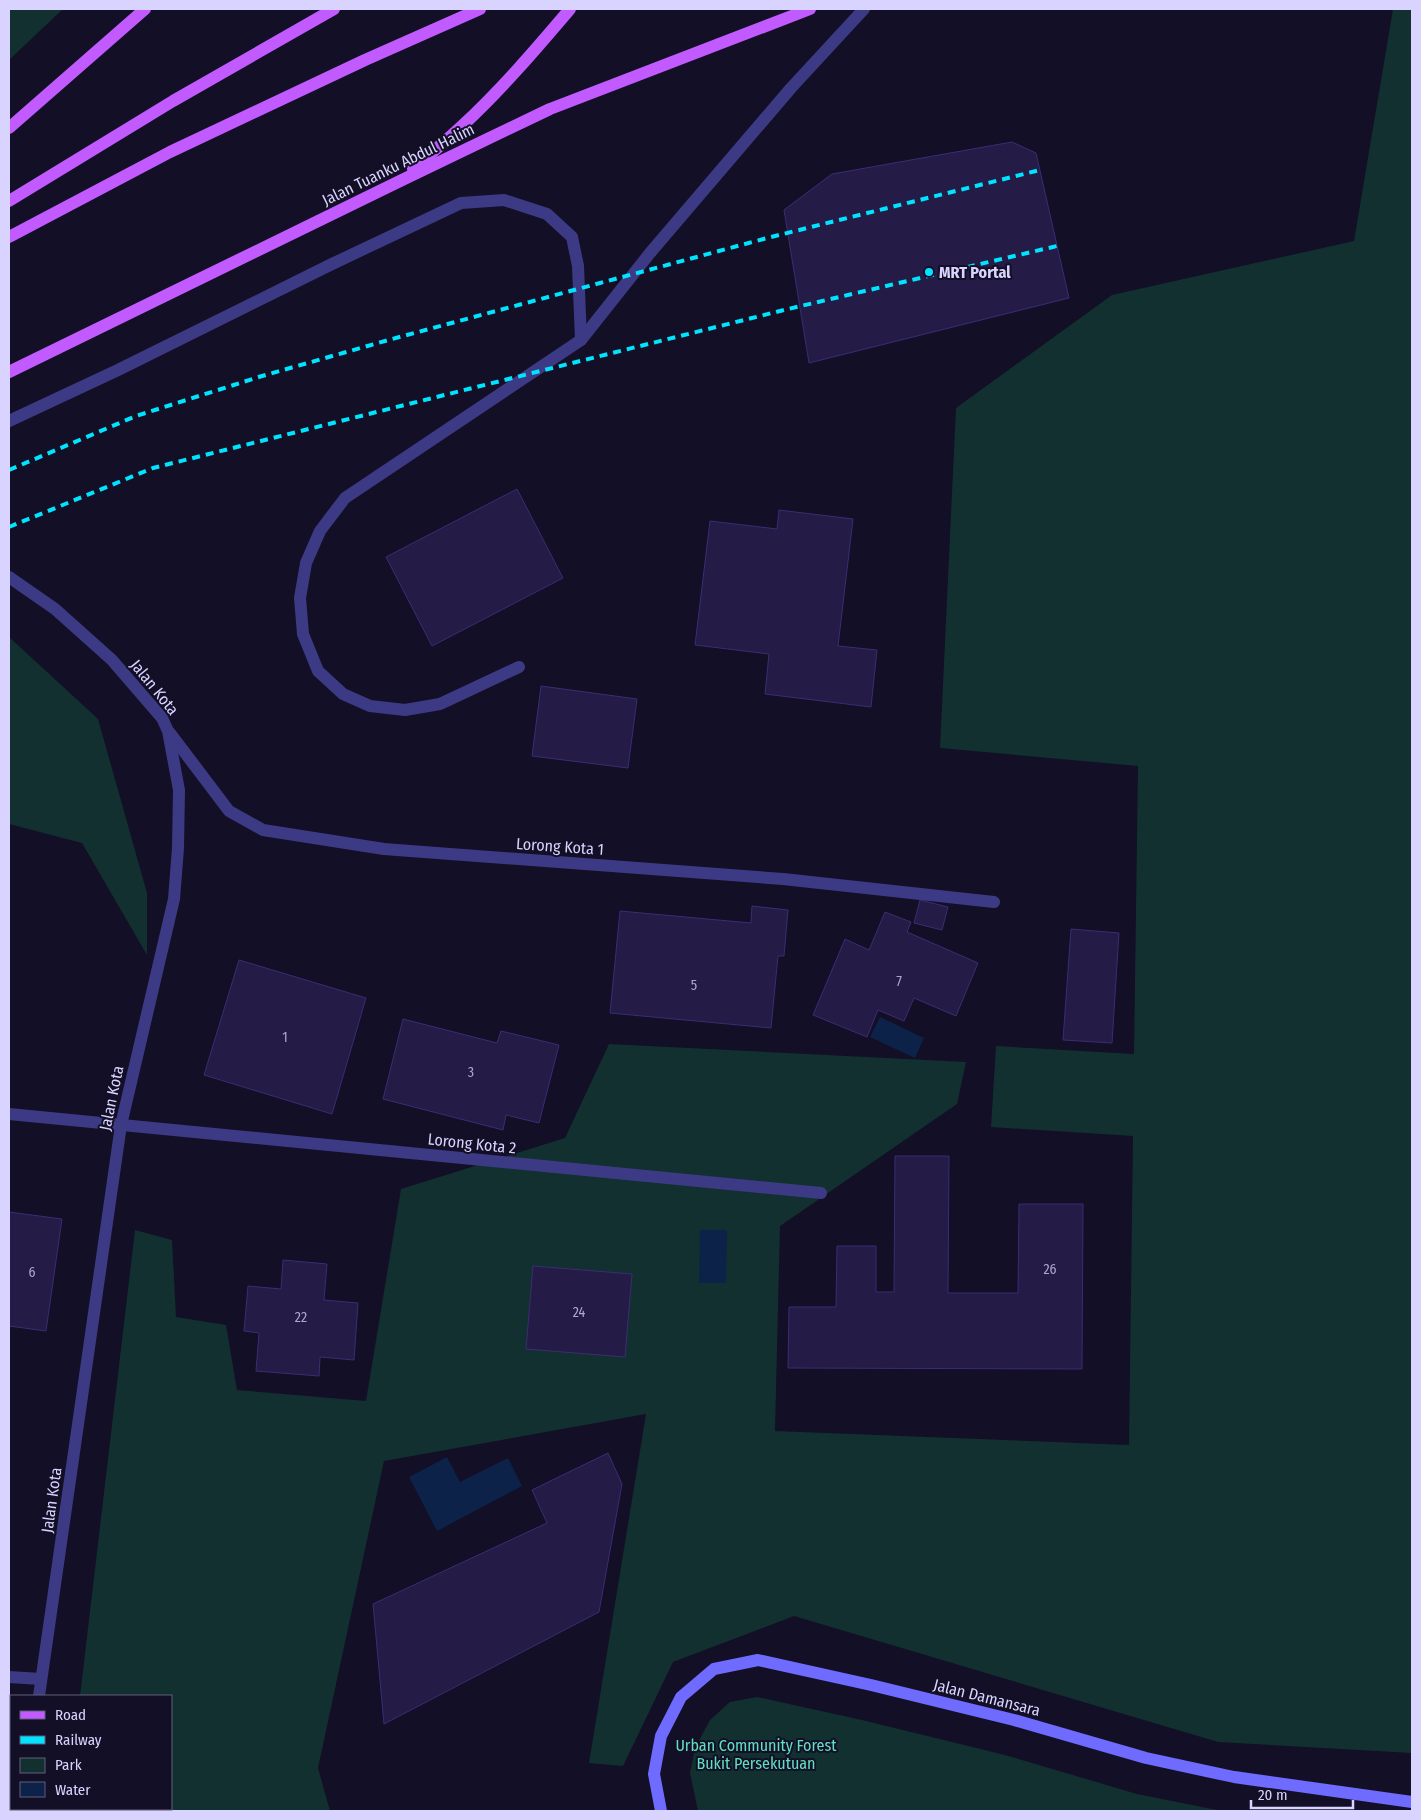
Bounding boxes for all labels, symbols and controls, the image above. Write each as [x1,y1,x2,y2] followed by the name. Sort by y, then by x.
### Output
[319,119,477,210] street label: Jalan Tuanku Abdul Halim
[939,263,1011,282] place label: MRT Portal
[923,266,935,278] marker: MRT Portal
[127,656,183,719] street label: Jalan Kota
[515,834,605,859] street label: Lorong Kota 1
[896,973,902,990] house number: 7
[691,977,697,994] house number: 5
[282,1029,288,1046] house number: 1
[95,1064,128,1132] street label: Jalan Kota
[468,1064,474,1081] house number: 3
[427,1129,517,1158] street label: Lorong Kota 2
[1043,1261,1057,1278] house number: 26
[29,1264,36,1281] house number: 6
[573,1304,586,1321] house number: 24
[295,1309,307,1326] house number: 22
[38,1466,66,1534] street label: Jalan Kota
[932,1675,1042,1720] street label: Jalan Damansara
[10,1695,172,1810] legend
[55,1706,86,1724] text: Road
[55,1731,102,1749] text: Railway
[675,1736,837,1773] park label: Urban Community Forest Bukit Persekutuan
[55,1756,82,1774] text: Park
[1251,1778,1354,1810] scale bar
[55,1781,91,1799] text: Water
[1258,1786,1288,1804] text: 20 m

